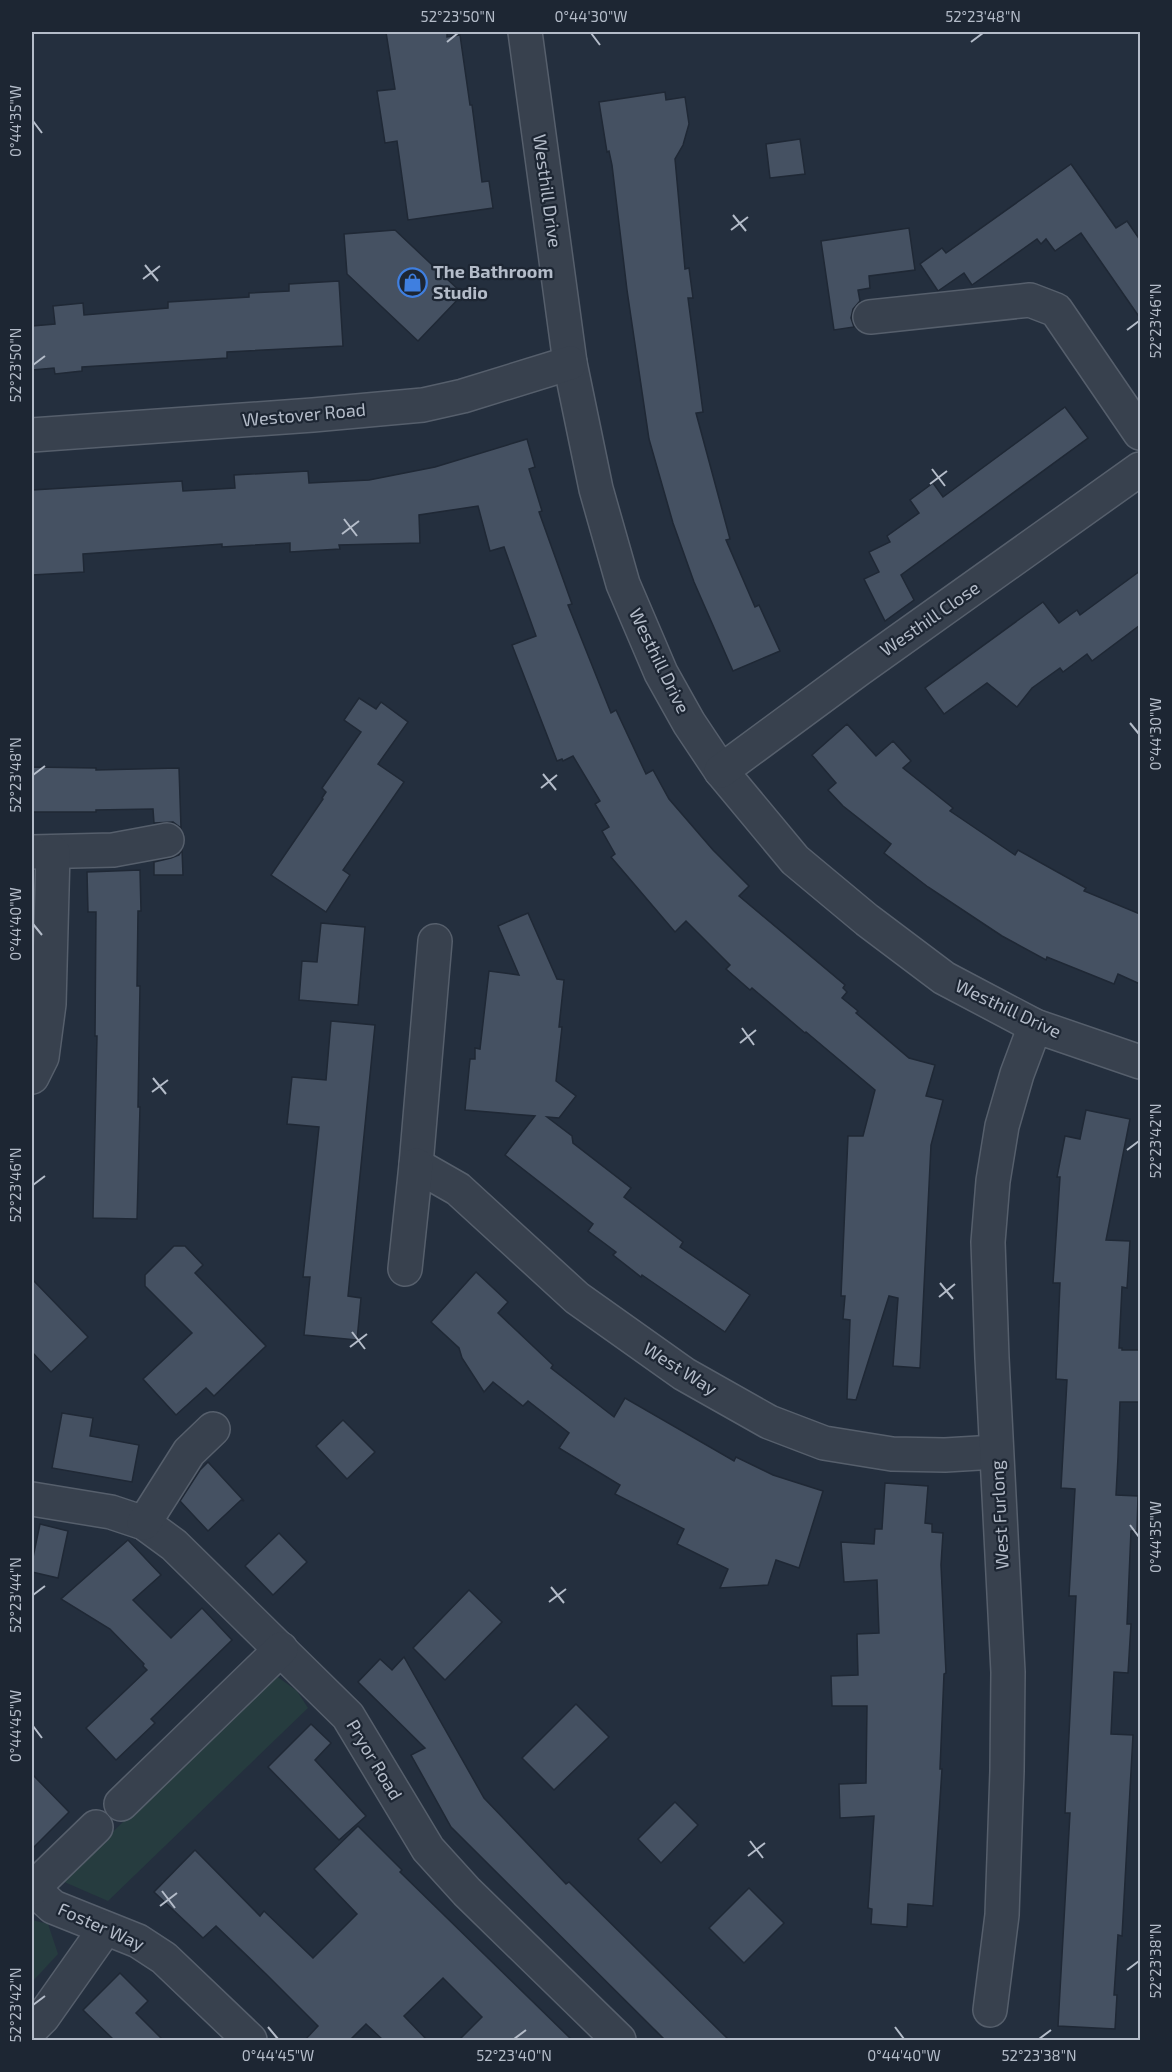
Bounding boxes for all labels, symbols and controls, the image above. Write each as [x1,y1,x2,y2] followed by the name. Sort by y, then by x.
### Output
[421,7,495,25] text: 52°23'50"N
[555,7,627,25] text: 0°44'30"W
[945,7,1021,25] text: 52°23'48"N
[6,85,24,157] text: 0°44'35"W
[529,133,567,249] street label: Westhill Drive
[433,260,553,303] place label: The Bathroom Studio
[396,266,428,298] shop icon: The Bathroom Studio
[1146,283,1164,359] text: 52°23'46"N
[6,328,24,402] text: 52°23'50"N
[241,398,367,430] street label: Westover Road
[876,576,983,661] street label: Westhill Close
[625,604,695,717] street label: Westhill Drive
[1146,698,1164,770] text: 0°44'30"W
[6,737,24,813] text: 52°23'48"N
[6,887,24,961] text: 0°44'40"W
[952,974,1065,1042] street label: Westhill Drive
[1146,1103,1164,1179] text: 52°23'42"N
[6,1147,24,1223] text: 52°23'46"N
[640,1337,722,1400] street label: West Way
[985,1460,1013,1570] street label: West Furlong
[1146,1501,1164,1573] text: 0°44'35"W
[6,1557,24,1633] text: 52°23'44"N
[6,1690,24,1762] text: 0°44'45"W
[342,1715,407,1804] street label: Pryor Road
[55,1897,148,1955] street label: Foster Way
[1146,1923,1164,1999] text: 52°23'38"N
[6,1967,24,2043] text: 52°23'42"N
[242,2046,314,2064] text: 0°44'45"W
[476,2046,552,2064] text: 52°23'40"N
[867,2046,941,2064] text: 0°44'40"W
[1001,2046,1077,2064] text: 52°23'38"N

